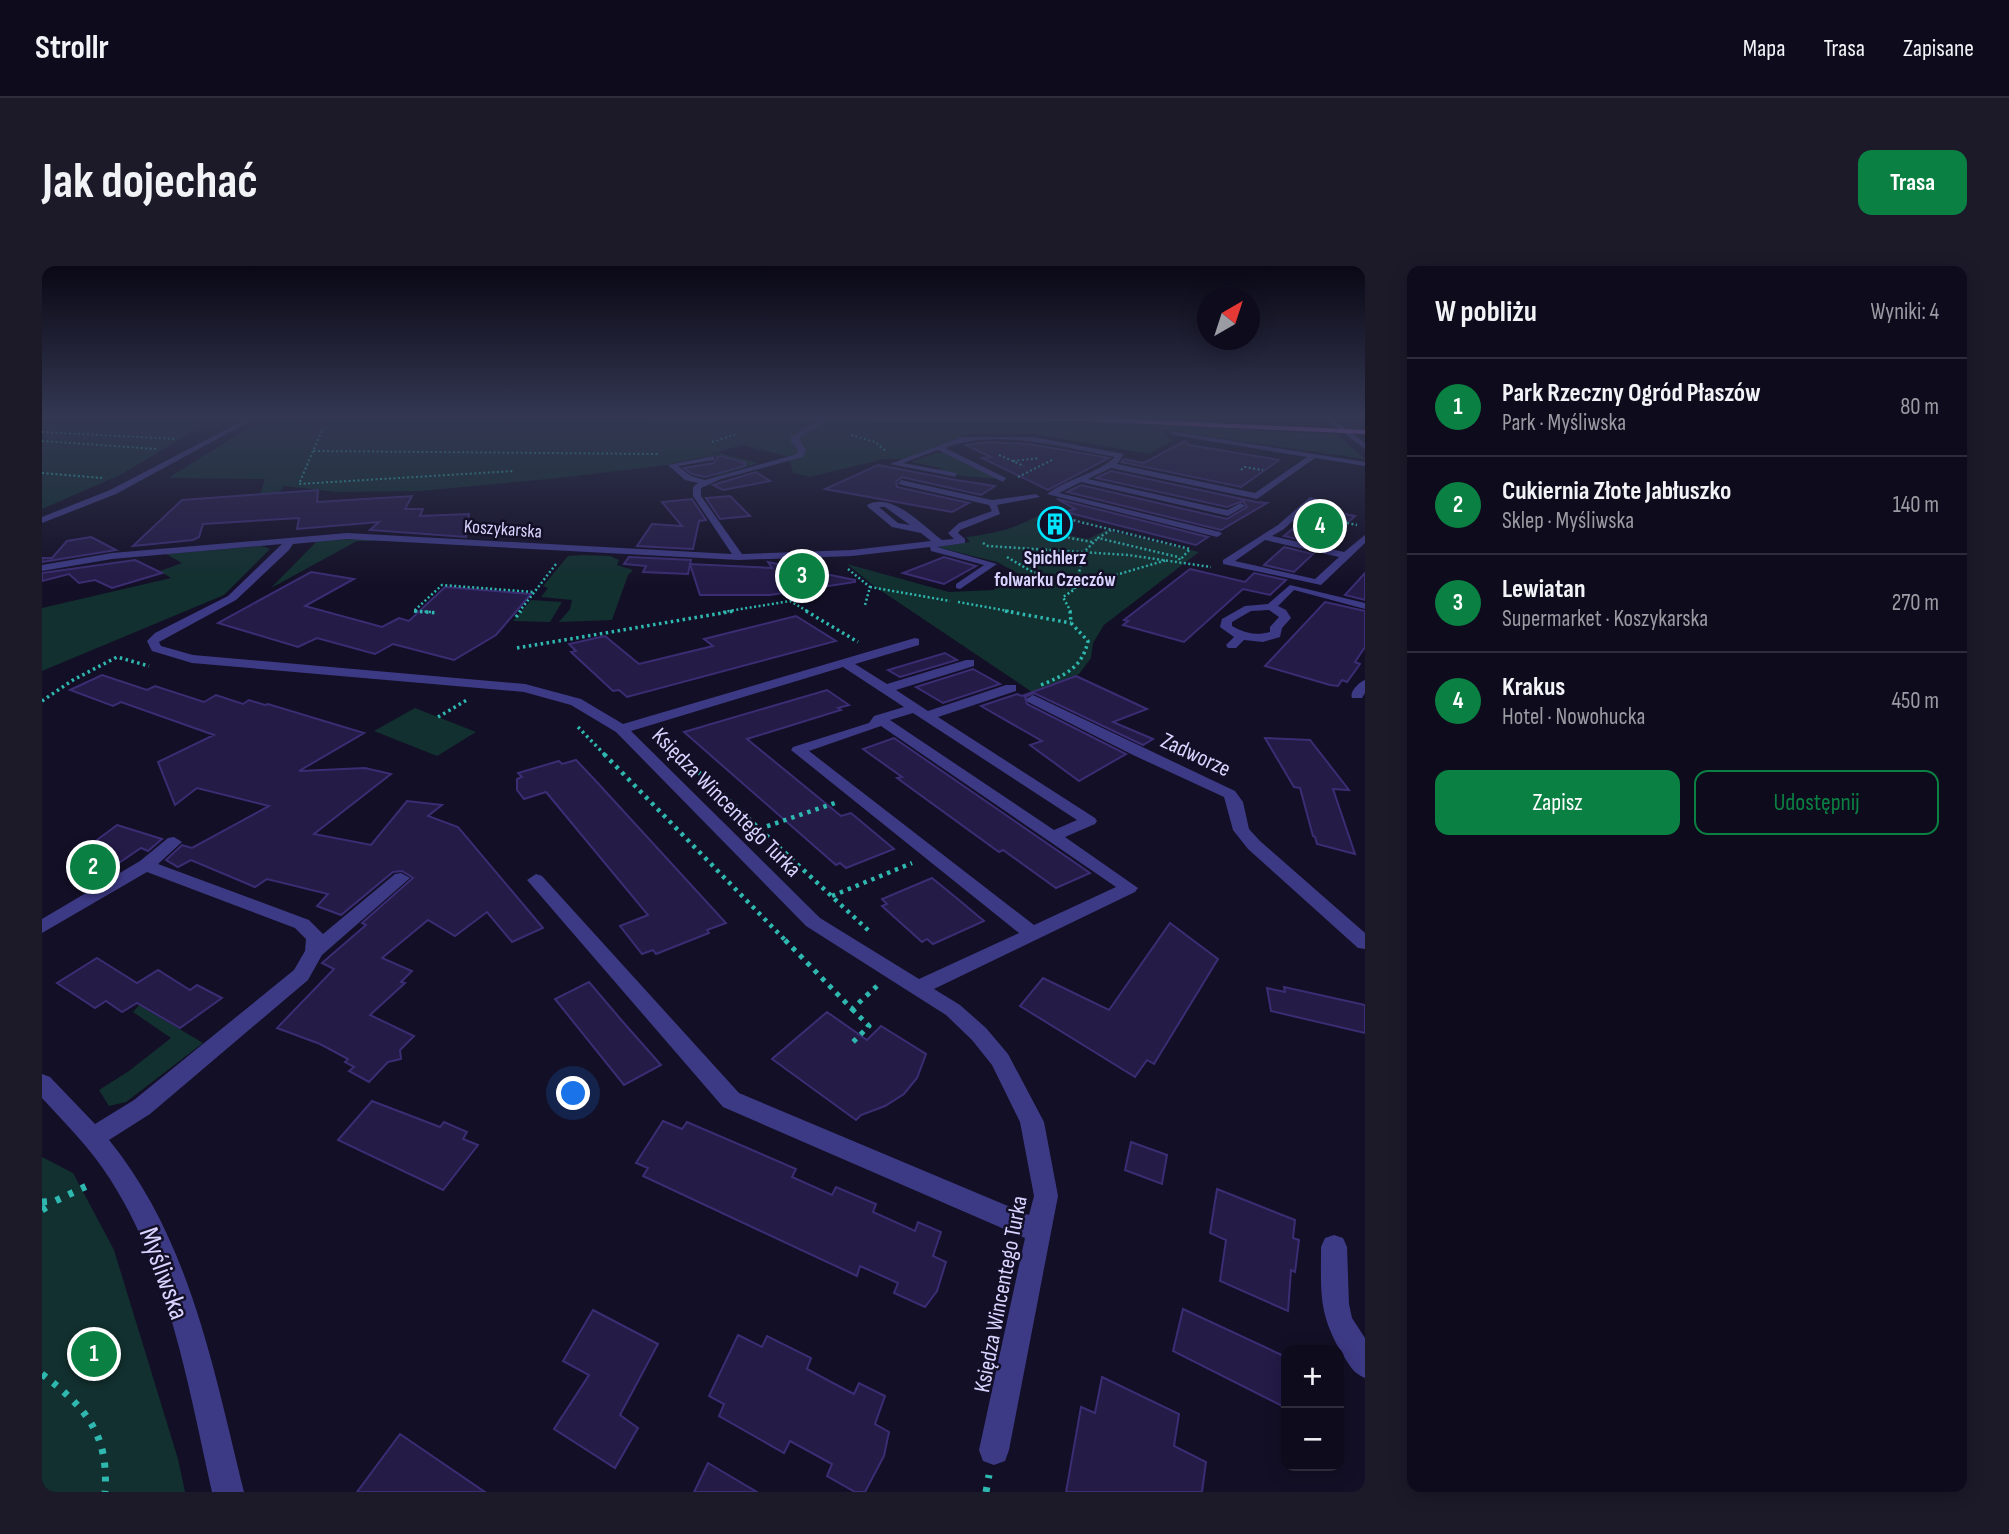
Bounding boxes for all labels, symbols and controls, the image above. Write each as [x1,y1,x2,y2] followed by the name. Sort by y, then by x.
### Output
[35,28,109,68] text: Strollr
[1743,34,1786,63] text: Mapa
[1824,34,1865,63] text: Trasa
[1903,34,1974,63] text: Zapisane
[1858,150,1967,215] button: Trasa
[42,153,258,212] text: Jak dojechać
[1197,287,1260,350] north arrow
[1435,294,1537,330] text: W pobliżu
[1871,298,1939,326] text: Wyniki: 4
[1502,378,1761,409] text: Park Rzeczny Ogród Płaszów
[1453,393,1463,421] text: 1
[1900,393,1939,421] text: 80 m
[1502,409,1626,437] text: Park · Myśliwska
[1502,476,1731,507] text: Cukiernia Złote Jabłuszko
[1453,491,1463,519] text: 2
[1893,491,1939,519] text: 140 m
[1297,500,1343,552] pin: 4
[1036,505,1074,543] building icon: Spichlerz folwarku Czeczów
[1502,507,1634,535] text: Sklep · Myśliwska
[463,515,543,544] street label: Koszykarska
[994,547,1116,592] place label: Spichlerz folwarku Czeczów
[779,550,825,602] pin: 3
[1502,574,1585,605] text: Lewiatan
[1453,589,1463,617] text: 3
[1892,589,1939,617] text: 270 m
[1502,605,1708,633] text: Supermarket · Koszykarska
[1502,672,1565,703] text: Krakus
[1453,687,1463,715] text: 4
[1891,687,1939,715] text: 450 m
[1502,703,1645,731] text: Hotel · Nowohucka
[646,722,807,883] street label: Księdza Wincentego Turka
[1156,727,1235,783] street label: Zadworze
[1435,770,1680,835] button: Zapisz
[1694,770,1939,835] button: Udostępnij
[70,841,116,893] pin: 2
[556,1076,590,1110] your location
[968,1193,1034,1395] street label: Księdza Wincentego Turka
[132,1223,195,1324] street label: Myśliwska
[71,1328,117,1380] pin: 1
[1281,1345,1344,1471] map controls
[1281,1345,1344,1408] button: +
[1281,1408,1344,1471] button: −

